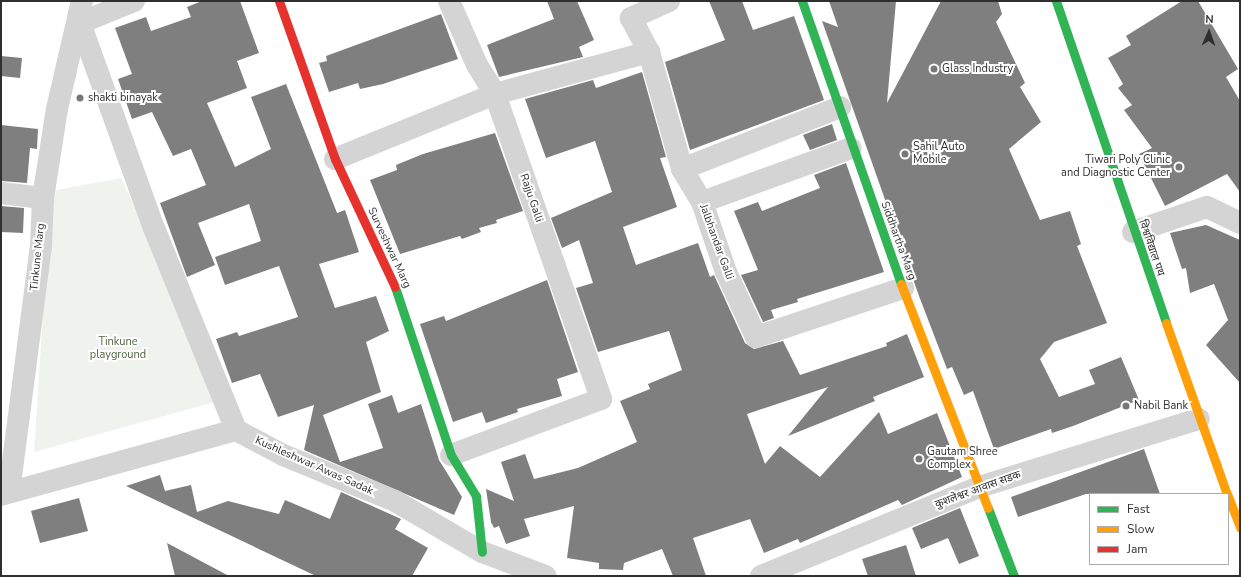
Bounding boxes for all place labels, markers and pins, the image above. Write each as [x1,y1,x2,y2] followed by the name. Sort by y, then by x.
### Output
[942,62,1013,76] place label: Glass Industry
[929,64,939,74] marker: Glass Industry
[88,91,158,105] place label: shakti binayak
[75,93,85,103] marker: shakti binayak
[913,141,965,167] place label: Sahil Auto Mobile
[900,149,910,159] marker: Sahil Auto Mobile
[1061,154,1170,180] place label: Tiwari Poly Clinic and Diagnostic Center
[1173,161,1185,173] marker: Tiwari Poly Clinic and Diagnostic Center
[1134,399,1188,413] place label: Nabil Bank
[1121,401,1131,411] marker: Nabil Bank
[927,446,997,472] place label: Gautam Shree Complex
[914,454,924,464] marker: Gautam Shree Complex

